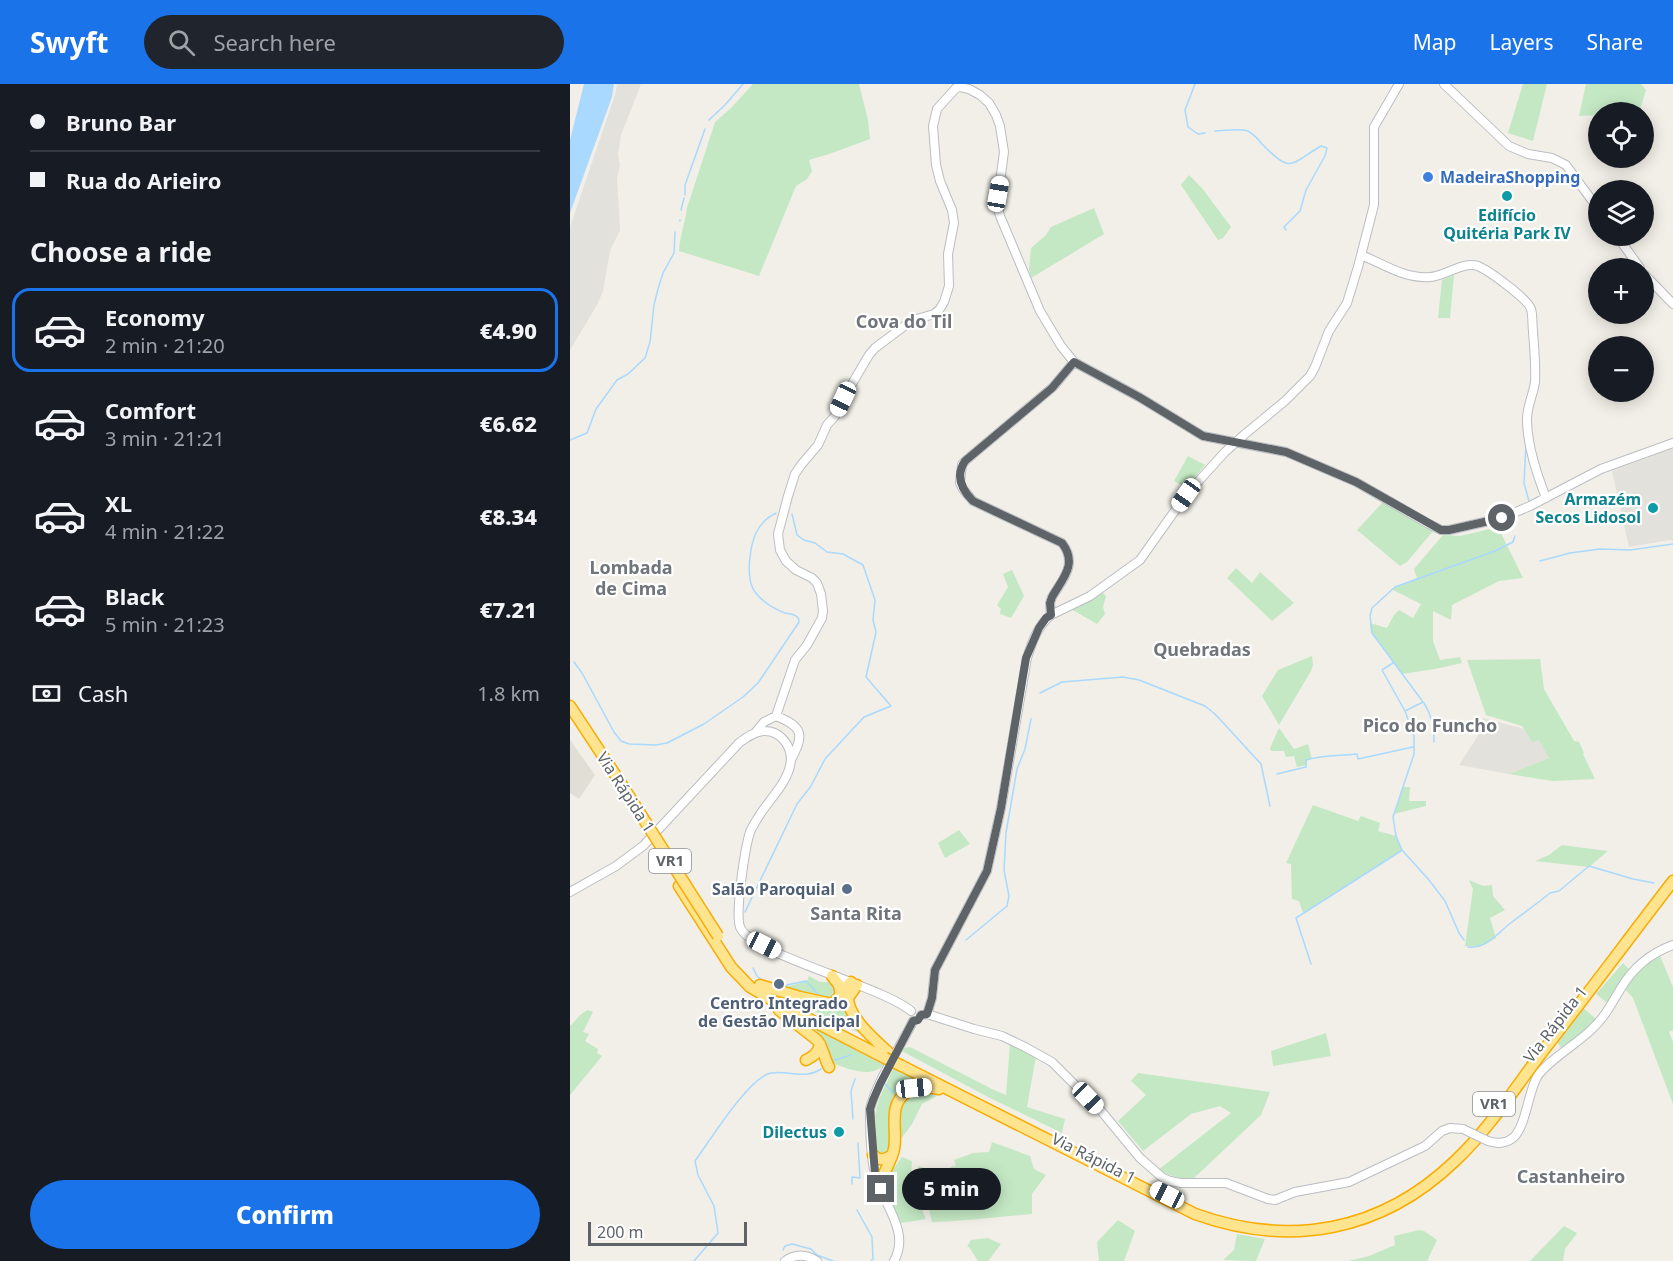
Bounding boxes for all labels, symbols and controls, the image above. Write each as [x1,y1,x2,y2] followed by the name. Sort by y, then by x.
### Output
[144,15,564,69] search box
[30,23,108,61] text: Swyft
[165,26,198,59] icon: search
[213,27,336,57] text: Search here
[1413,28,1457,56] text: Map
[1490,28,1554,56] text: Layers
[1587,28,1643,56] text: Share
[1588,102,1654,402] map controls
[1588,102,1654,168] button: locate
[66,107,176,137] text: Bruno Bar
[66,165,222,195] text: Rua do Arieiro
[1440,166,1580,188] place label: MadeiraShopping
[1421,170,1435,184] marker: MadeiraShopping
[986,175,1010,213] car
[1588,180,1654,246] button: layers
[1500,189,1514,203] marker: Edifício Quitéria Park IV
[1443,204,1571,244] place label: Edifício Quitéria Park IV
[30,233,212,270] text: Choose a ride
[1588,258,1654,324] button: +
[105,302,204,332] text: Economy
[33,303,87,357] icon: car
[856,309,952,333] district label: Cova do Til
[480,315,537,345] text: €4.90
[105,332,225,359] text: 2 min · 21:20
[1588,336,1654,402] button: −
[827,379,859,419] car
[105,395,196,425] text: Comfort
[33,396,87,450] icon: car
[480,408,537,438] text: €6.62
[105,425,225,452] text: 3 min · 21:21
[1168,475,1204,515] car
[105,488,132,518] text: XL
[1536,488,1641,528] place label: Armazém Secos Lidosol
[33,489,87,543] icon: car
[480,501,537,531] text: €8.34
[1646,501,1660,515] marker: Armazém Secos Lidosol
[1488,504,1515,531] route start
[105,518,225,545] text: 4 min · 21:22
[589,555,673,600] district label: Lombada de Cima
[105,581,164,611] text: Black
[33,582,87,636] icon: car
[480,594,537,624] text: €7.21
[105,611,225,638] text: 5 min · 21:23
[1153,637,1251,661] district label: Quebradas
[30,677,63,710] icon: cash
[78,678,128,708] text: Cash
[477,680,540,707] text: 1.8 km
[1363,713,1497,737] district label: Pico do Funcho
[592,747,660,837] street label: Via Rápida 1
[649,849,691,873] road number: VR1
[712,878,835,900] place label: Salão Paroquial
[840,882,854,896] marker: Salão Paroquial
[810,901,902,925] district label: Santa Rita
[744,929,784,961] car
[772,977,786,991] marker: Centro Integrado de Gestão Municipal
[1518,981,1592,1067] street label: Via Rápida 1
[698,992,860,1032] place label: Centro Integrado de Gestão Municipal
[895,1077,933,1099] car
[1069,1079,1107,1117] car
[1473,1092,1515,1116] road number: VR1
[763,1121,827,1143] place label: Dilectus
[832,1125,846,1139] marker: Dilectus
[1048,1127,1140,1189] street label: Via Rápida 1
[1517,1164,1625,1188] district label: Castanheiro
[902,1168,1001,1210] callout: 5 min
[867,1175,894,1202] route end
[924,1175,979,1202] text: 5 min
[1147,1179,1187,1211] car
[30,1180,540,1249] button: Confirm
[588,1219,747,1246] scale bar
[597,1221,644,1243] text: 200 m

